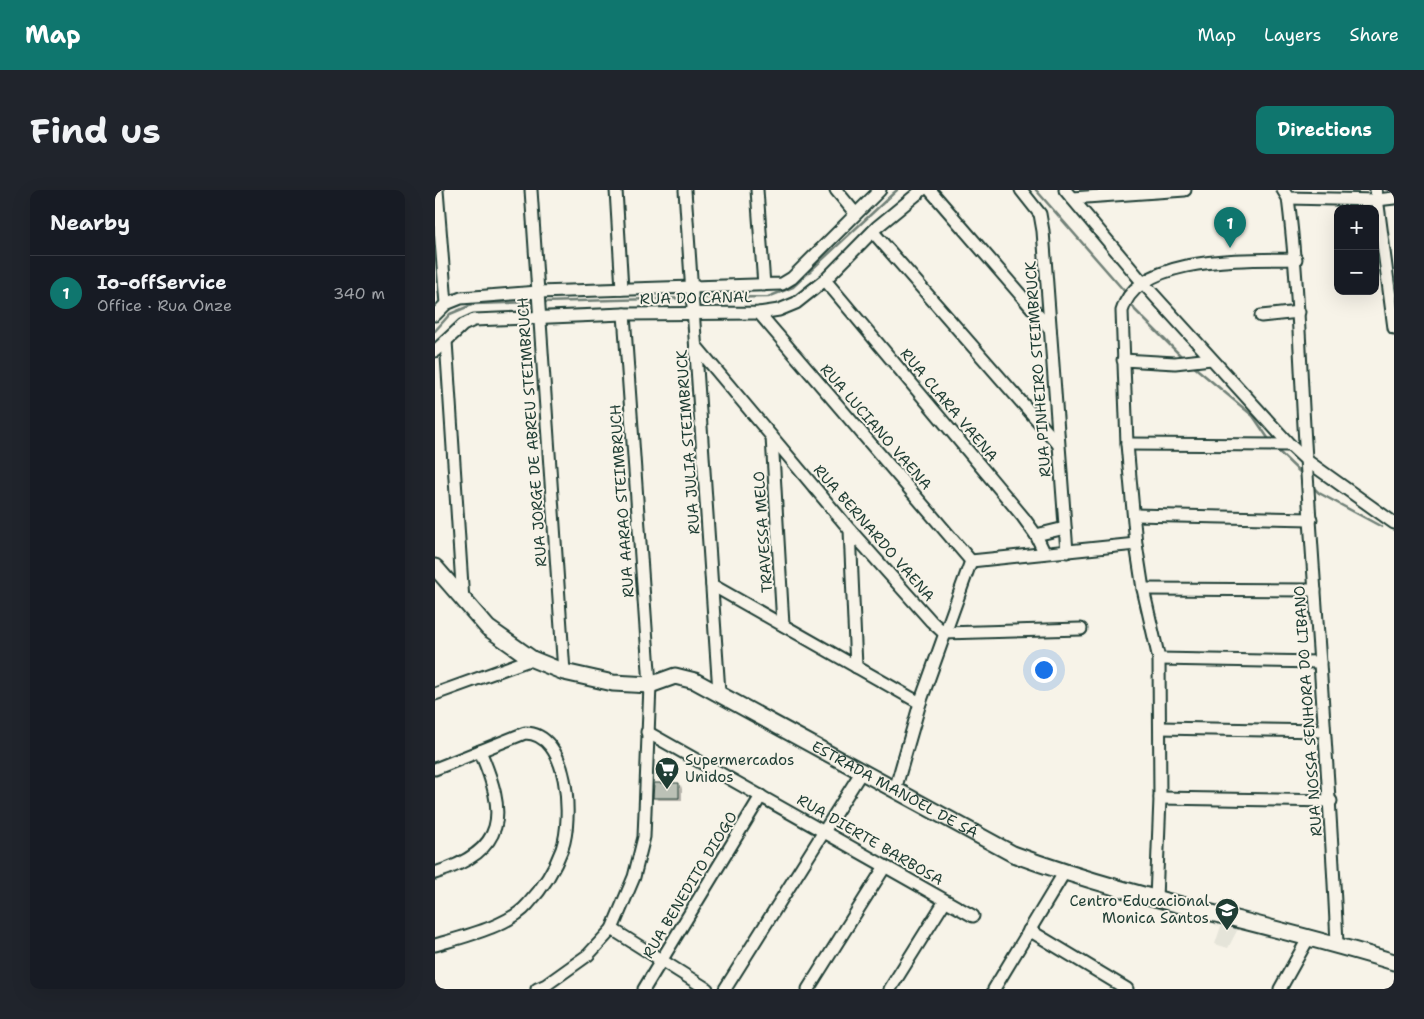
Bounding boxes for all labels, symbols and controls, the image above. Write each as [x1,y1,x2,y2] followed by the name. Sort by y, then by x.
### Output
[25,19,81,51] text: Map
[1198,23,1236,47] text: Map
[1264,23,1321,47] text: Layers
[1349,23,1399,47] text: Share
[1256,106,1394,154] button: Directions
[30,107,161,154] text: Find us
[1334,205,1379,295] map controls
[1334,205,1379,250] button: +
[1214,207,1246,248] pin: 1
[50,209,130,237] text: Nearby
[1334,250,1379,295] button: −
[1020,260,1056,478] street label: RUA PINHEIRO STEIMBRUCK
[97,270,227,295] text: Io-offService
[62,283,70,304] text: 1
[333,283,385,304] text: 340 m
[640,287,752,309] street label: RUA DO CANAL
[97,295,232,316] text: Office · Rua Onze
[513,297,551,567] street label: RUA JORGE DE ABREU STEIMBRUCH
[896,344,1002,466] street label: RUA CLARA VAENA
[672,349,704,535] street label: RUA JULIA STEIMBRUCK
[816,360,936,494] street label: RUA LUCIANO VAENA
[605,404,639,598] street label: RUA AARAO STEIMBRUCH
[809,460,939,606] street label: RUA BERNARDO VAENA
[749,470,777,594] street label: TRAVESSA MELO
[1289,585,1327,837] street label: RUA NOSSA SENHORA DO LIBANO
[1031,657,1057,683] your location
[808,736,982,843] street label: ESTRADA MANOEL DE SÁ
[685,750,794,787] place label: Supermercados Unidos
[654,756,680,790] supermarket icon: Supermercados Unidos
[793,790,947,890] street label: RUA DIERTE BARBOSA
[638,808,742,962] street label: RUA BENEDITO DIOGO
[1069,891,1209,928] place label: Centro Educacional Monica Santos
[1214,897,1240,931] school or university icon: Centro Educacional Monica Santos

